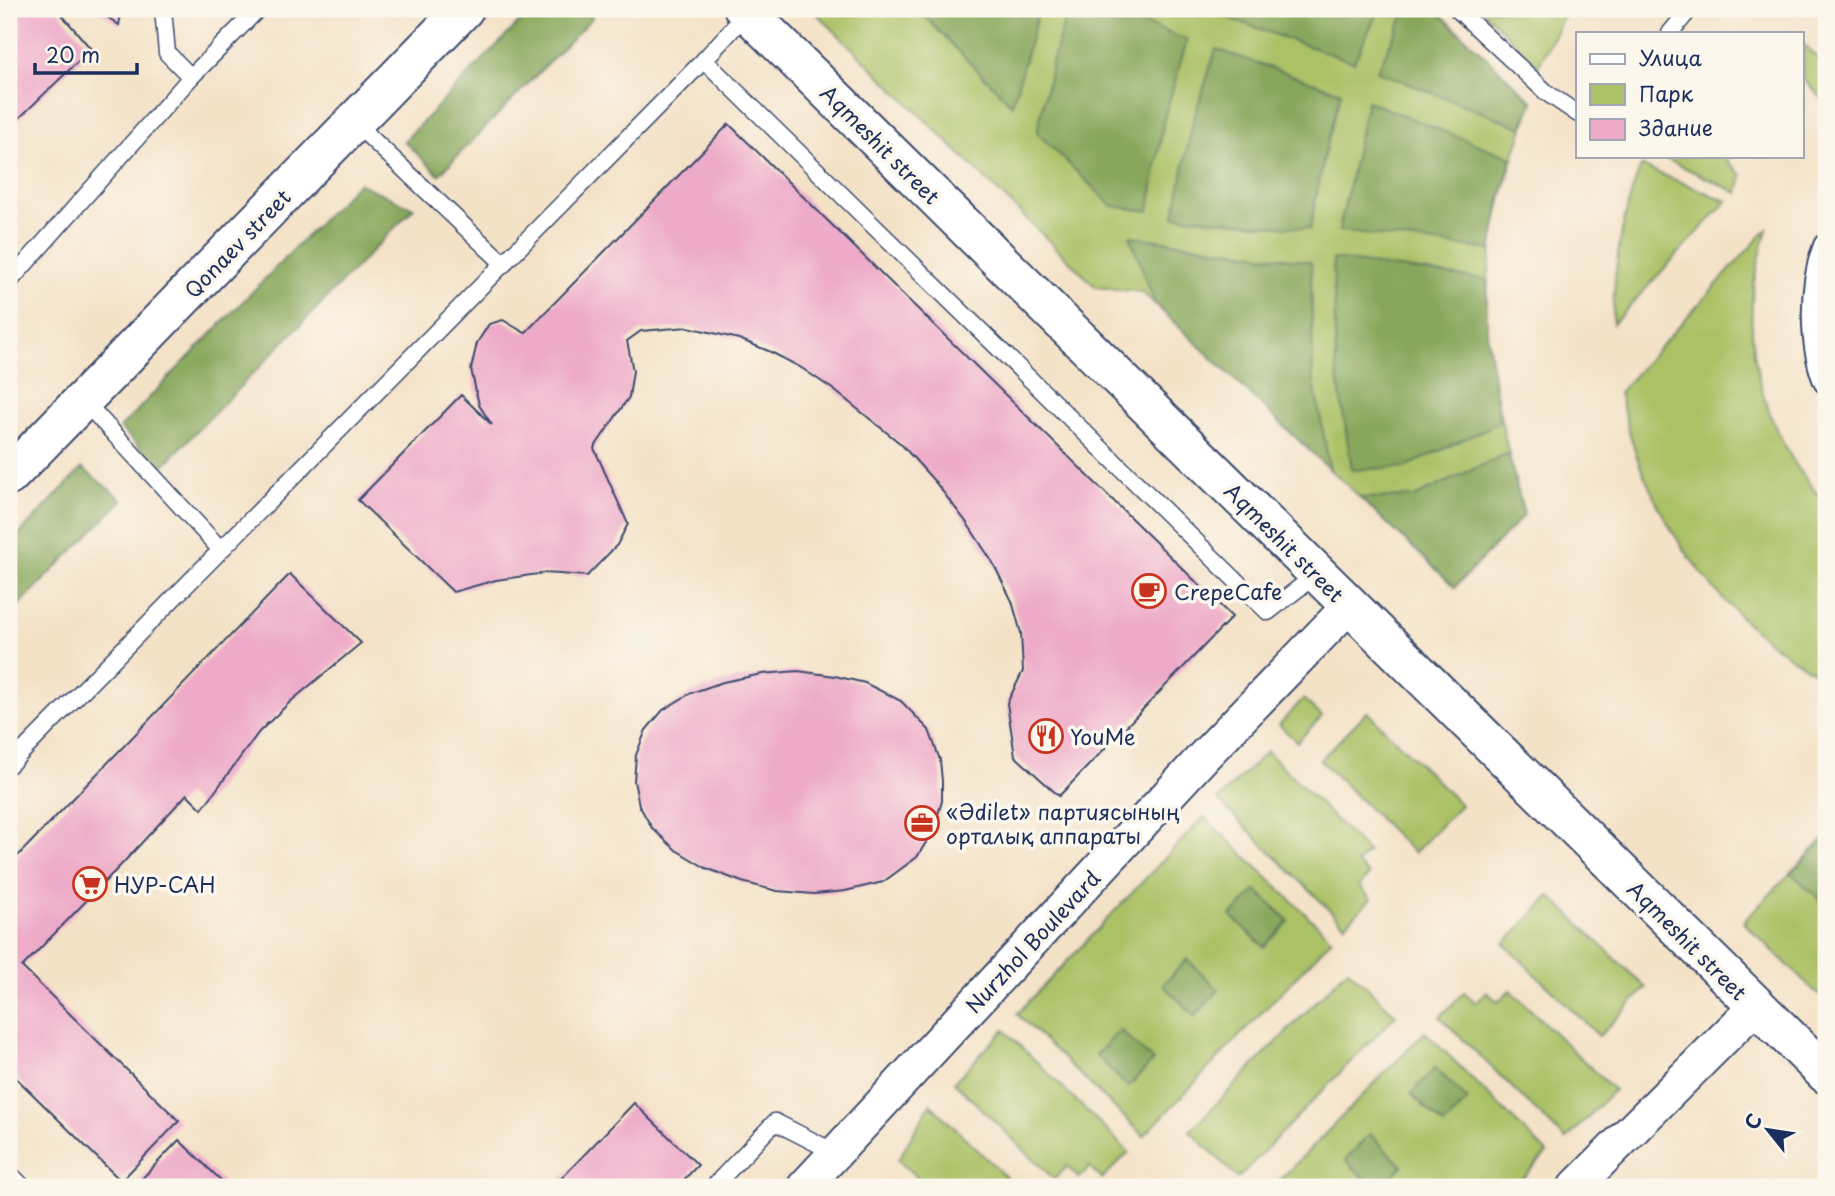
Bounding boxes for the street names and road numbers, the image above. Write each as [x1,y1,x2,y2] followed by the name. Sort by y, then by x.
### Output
[814,77,948,211] street label: Aqmeshit street
[176,181,298,305] street label: Qonaev street
[1218,475,1352,609] street label: Aqmeshit street
[957,862,1107,1020] street label: Nurzhol Boulevard
[1621,873,1755,1007] street label: Aqmeshit street

